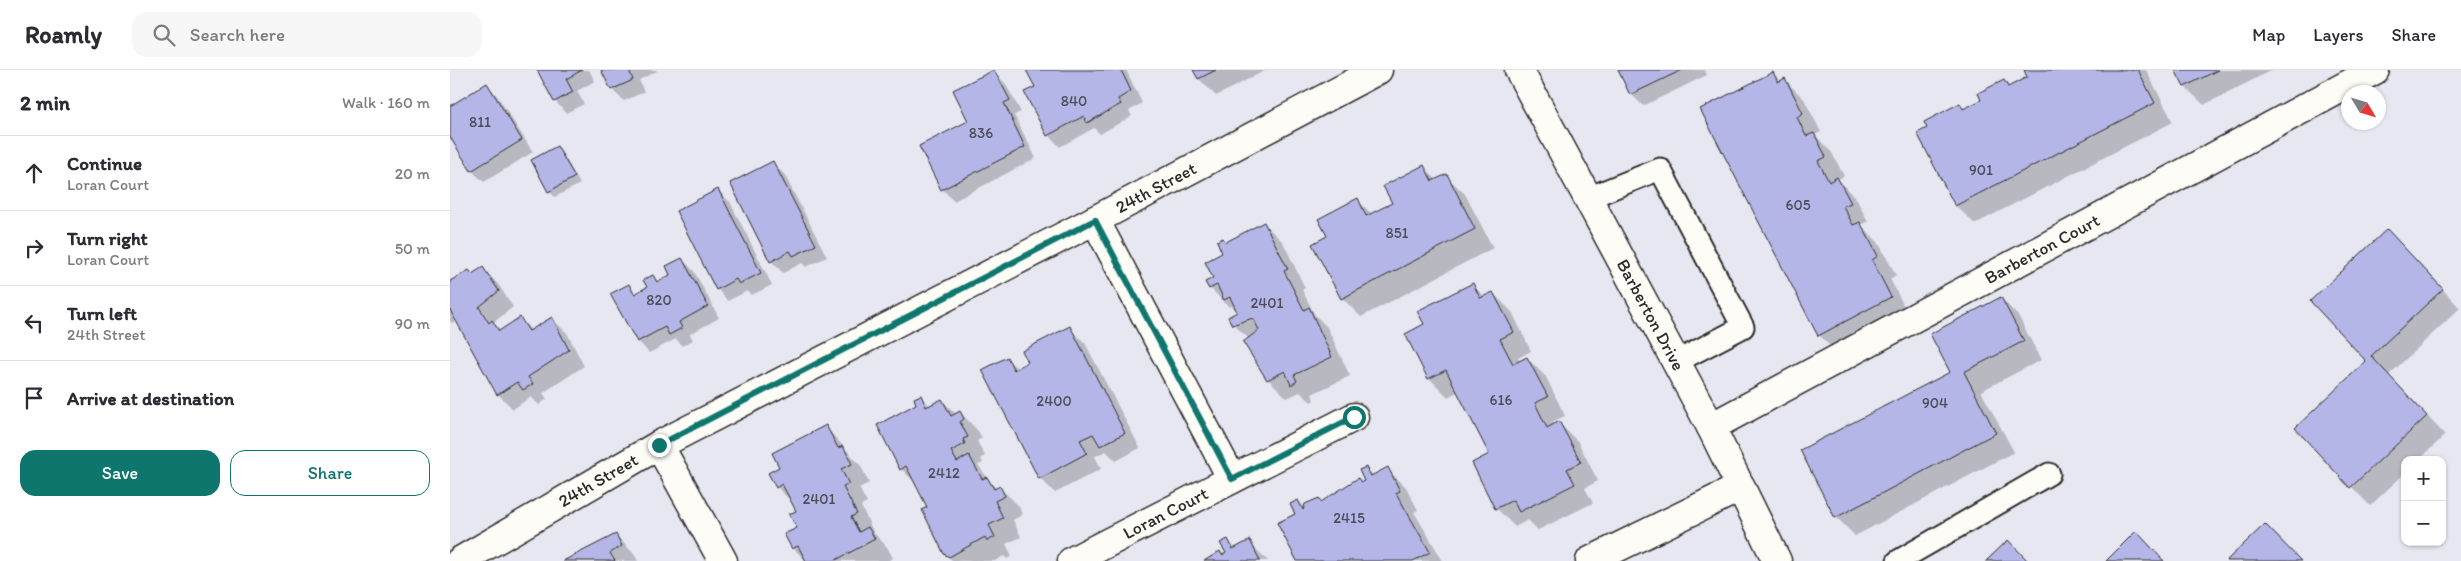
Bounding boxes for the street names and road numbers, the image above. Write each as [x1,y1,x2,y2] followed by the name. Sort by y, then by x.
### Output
[1112,157,1200,218] street label: 24th Street
[1981,209,2104,289] street label: Barberton Court
[1612,255,1690,374] street label: Barberton Drive
[555,449,642,512] street label: 24th Street
[1119,482,1212,544] street label: Loran Court

